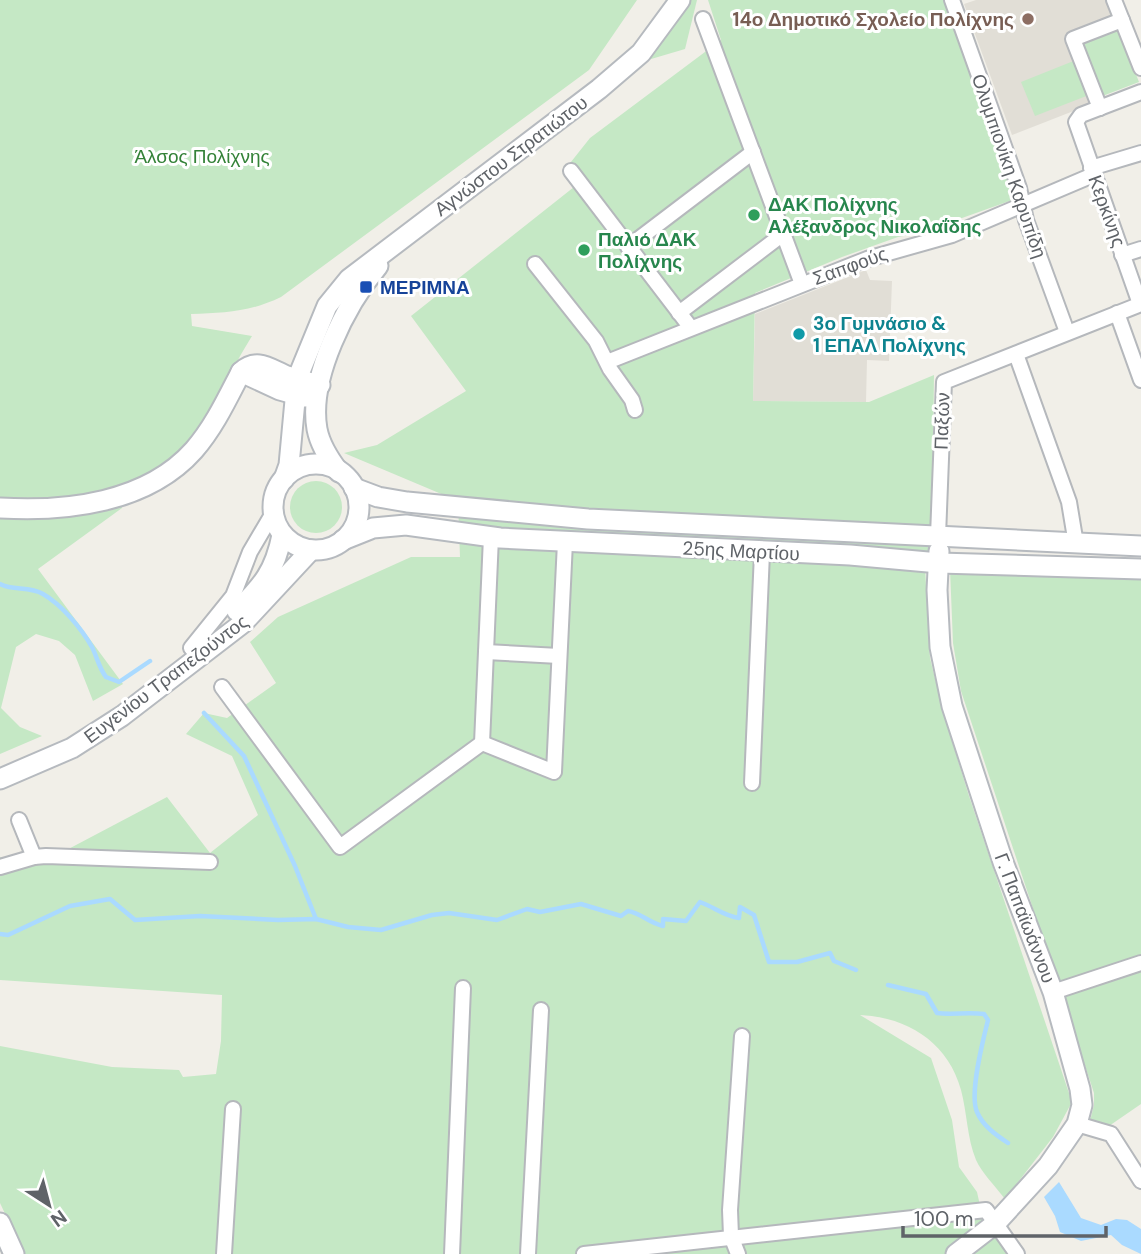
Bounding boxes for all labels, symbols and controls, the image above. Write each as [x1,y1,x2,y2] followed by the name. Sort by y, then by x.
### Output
[733,7,1014,32] place label: 14ο Δημοτικό Σχολείο Πολίχνης
[1020,11,1036,27] marker: 14ο Δημοτικό Σχολείο Πολίχνης
[966,71,1052,261] street label: Ολυμπιονίκη Καρυπίδη
[429,90,593,222] street label: Αγνώστου Στρατιώτου
[134,144,270,169] park label: Άλσος Πολίχνης
[1082,172,1132,250] street label: Κερκίνης
[768,192,982,239] place label: ΔΑΚ Πολίχνης Αλέξανδρος Νικολαΐδης
[746,207,762,223] marker: ΔΑΚ Πολίχνης Αλέξανδρος Νικολαΐδης
[598,227,697,274] place label: Παλιό ΔΑΚ Πολίχνης
[809,241,891,291] street label: Σαπφούς
[576,242,592,258] marker: Παλιό ΔΑΚ Πολίχνης
[380,275,470,300] place label: ΜΕΡΙΜΝΑ
[358,279,374,295] marker: ΜΕΡΙΜΝΑ
[813,311,966,358] place label: 3ο Γυμνάσιο & 1 ΕΠΑΛ Πολίχνης
[791,326,807,342] marker: 3ο Γυμνάσιο & 1 ΕΠΑΛ Πολίχνης
[929,392,955,450] street label: Παξών
[682,535,800,567] street label: 25ης Μαρτίου
[79,609,253,749] street label: Ευγενίου Τραπεζούντος
[989,849,1061,987] street label: Γ. Παπαϊωάννου
[14,1170,84,1240] north arrow
[903,1194,1106,1238] scale bar
[46,1204,72,1233] text: N
[914,1205,974,1233] text: 100 m

